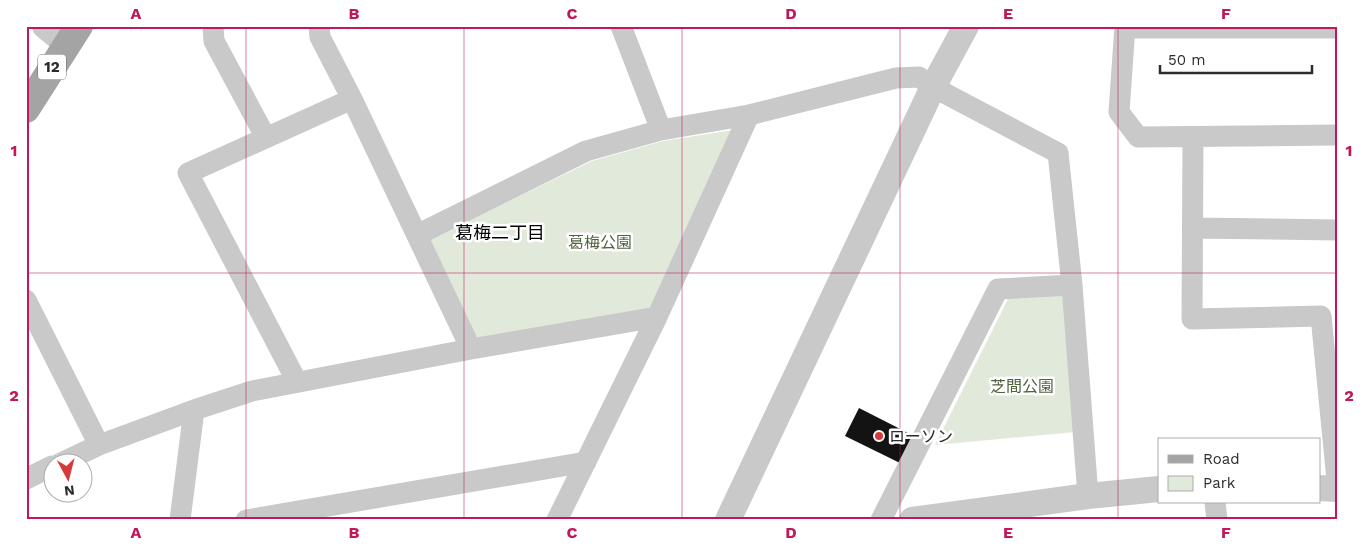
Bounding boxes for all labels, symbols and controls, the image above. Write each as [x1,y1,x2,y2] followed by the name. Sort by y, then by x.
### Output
[131,4,142,23] text: A
[349,4,360,23] text: B
[567,4,578,23] text: C
[785,4,797,23] text: D
[1003,4,1013,23] text: E
[1221,4,1231,23] text: F
[1160,42,1313,74] scale bar
[1168,51,1205,69] text: 50 m
[38,54,66,80] road number: 12
[11,141,17,160] text: 1
[1346,141,1352,160] text: 1
[455,222,545,243] district label: 葛梅二丁目
[568,233,632,252] park label: 葛梅公園
[990,377,1054,396] park label: 芝間公園
[9,386,19,405] text: 2
[1344,386,1354,405] text: 2
[889,427,953,446] place label: ローソン
[873,430,885,442] marker: ローソン
[1158,438,1320,504] legend
[1203,450,1240,468] text: Road
[42,454,92,504] north arrow
[1203,474,1236,492] text: Park
[63,482,76,499] text: N
[131,523,142,542] text: A
[349,523,360,542] text: B
[567,523,578,542] text: C
[785,523,797,542] text: D
[1003,523,1013,542] text: E
[1221,523,1231,542] text: F

